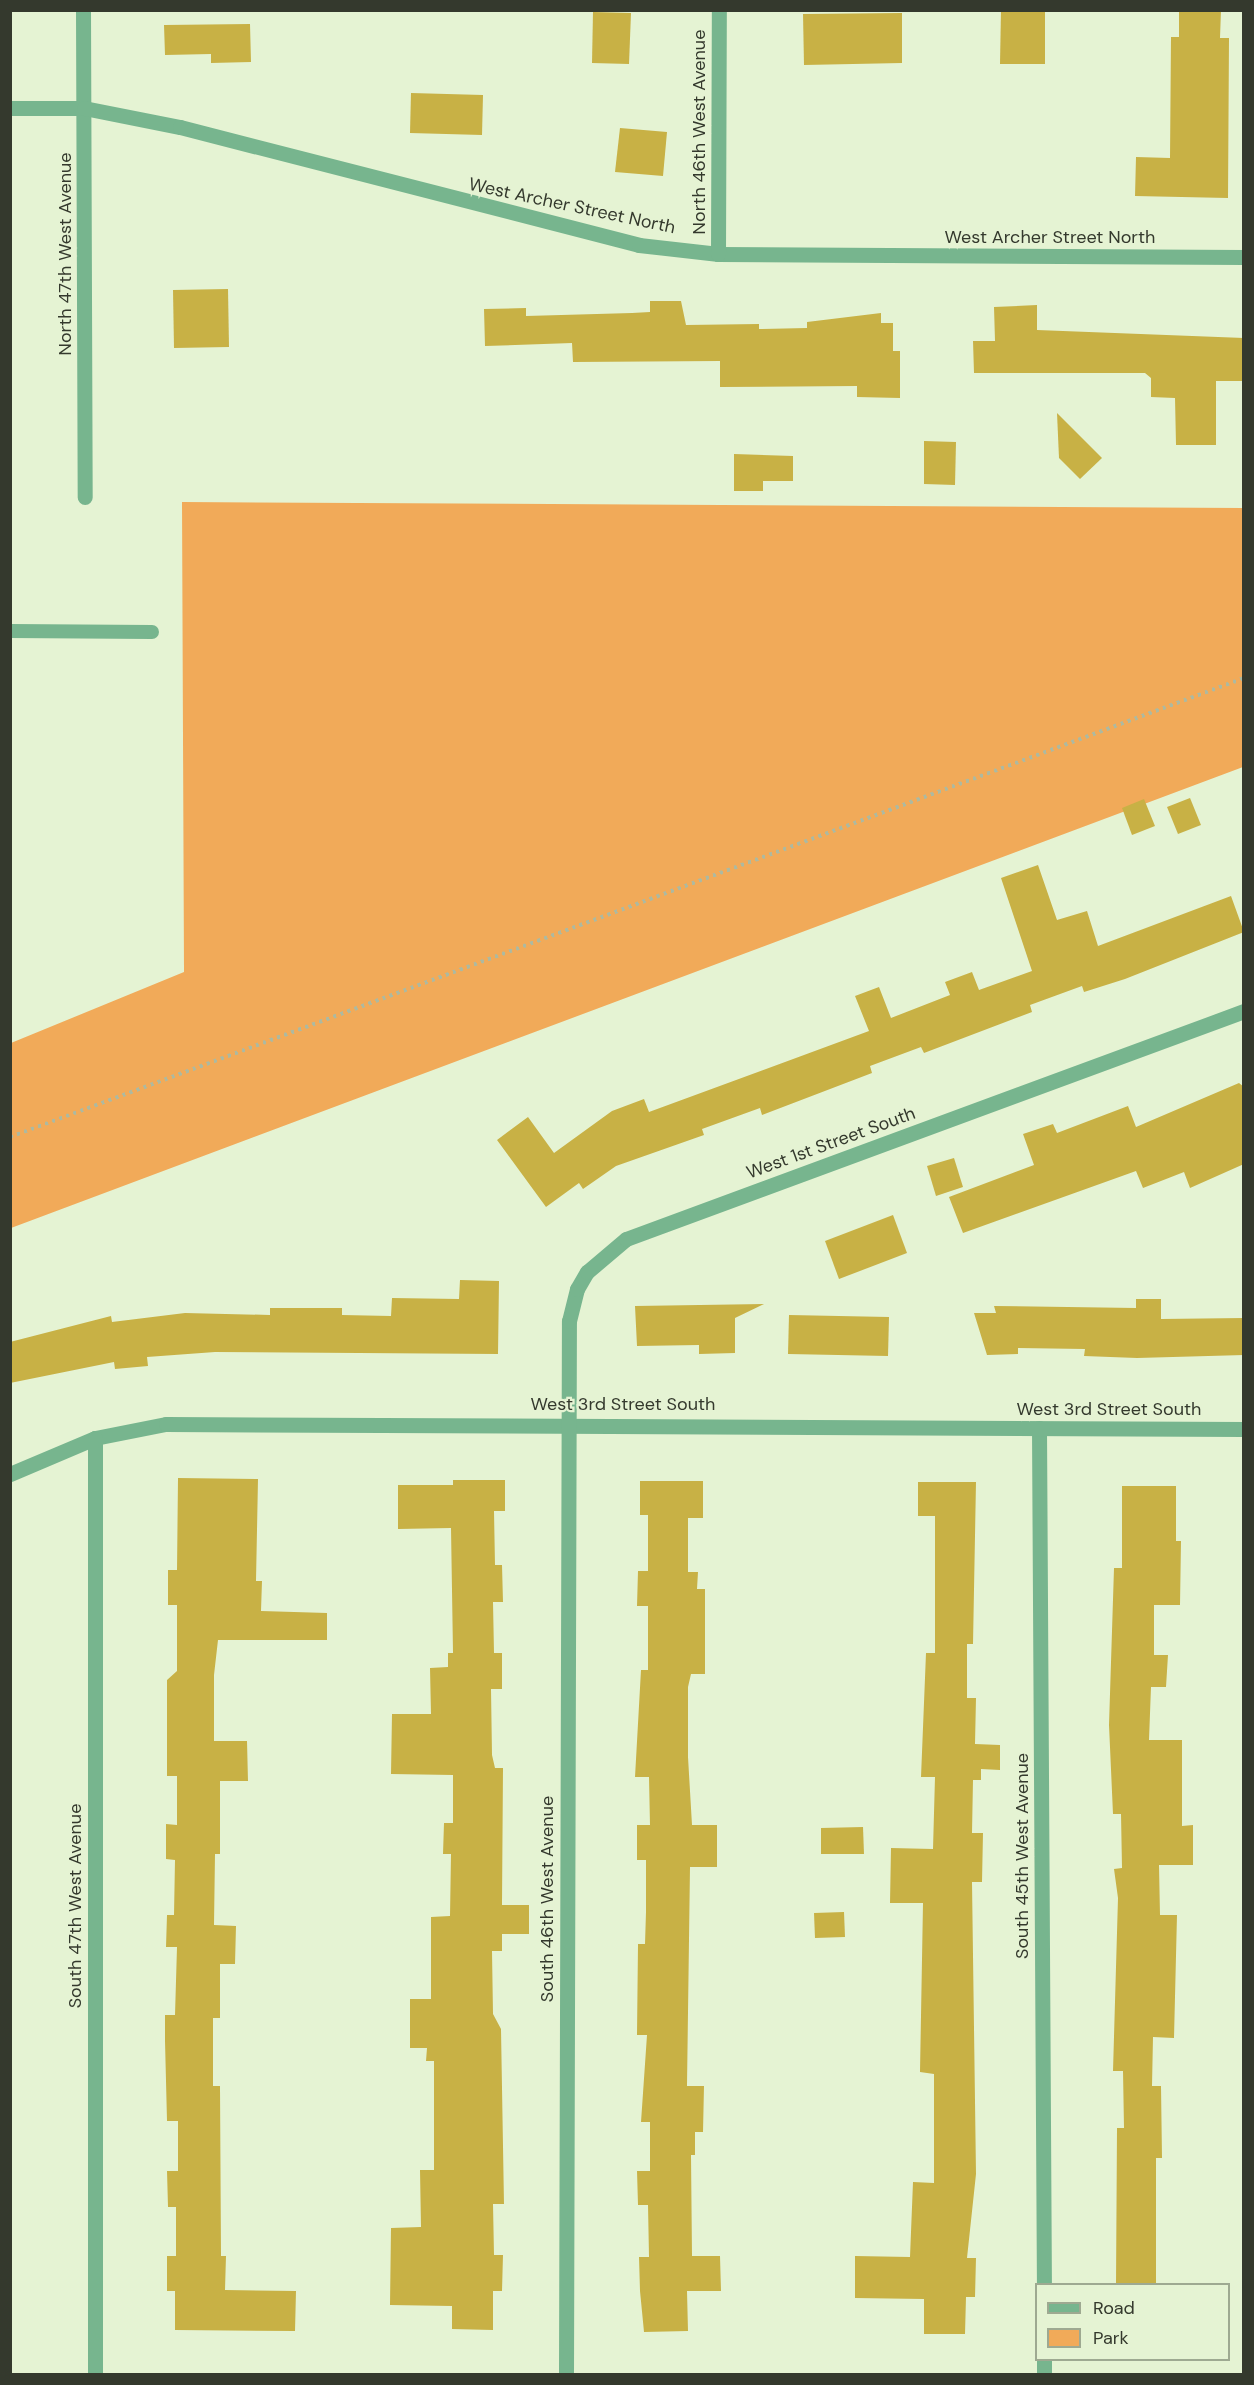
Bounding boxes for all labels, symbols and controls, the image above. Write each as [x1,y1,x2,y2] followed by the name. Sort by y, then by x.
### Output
[688,30,710,234] street label: North 46th West Avenue
[54,152,76,356] street label: North 47th West Avenue
[467,174,677,238] street label: West Archer Street North
[945,226,1155,248] street label: West Archer Street North
[744,1102,918,1184] street label: West 1st Street South
[531,1393,715,1415] street label: West 3rd Street South
[1017,1398,1201,1420] street label: West 3rd Street South
[1011,1753,1033,1959] street label: South 45th West Avenue
[536,1796,558,2002] street label: South 46th West Avenue
[64,1804,86,2008] street label: South 47th West Avenue
[1035,2283,1230,2361] legend
[1093,2296,1135,2320] text: Road
[1093,2326,1129,2350] text: Park

